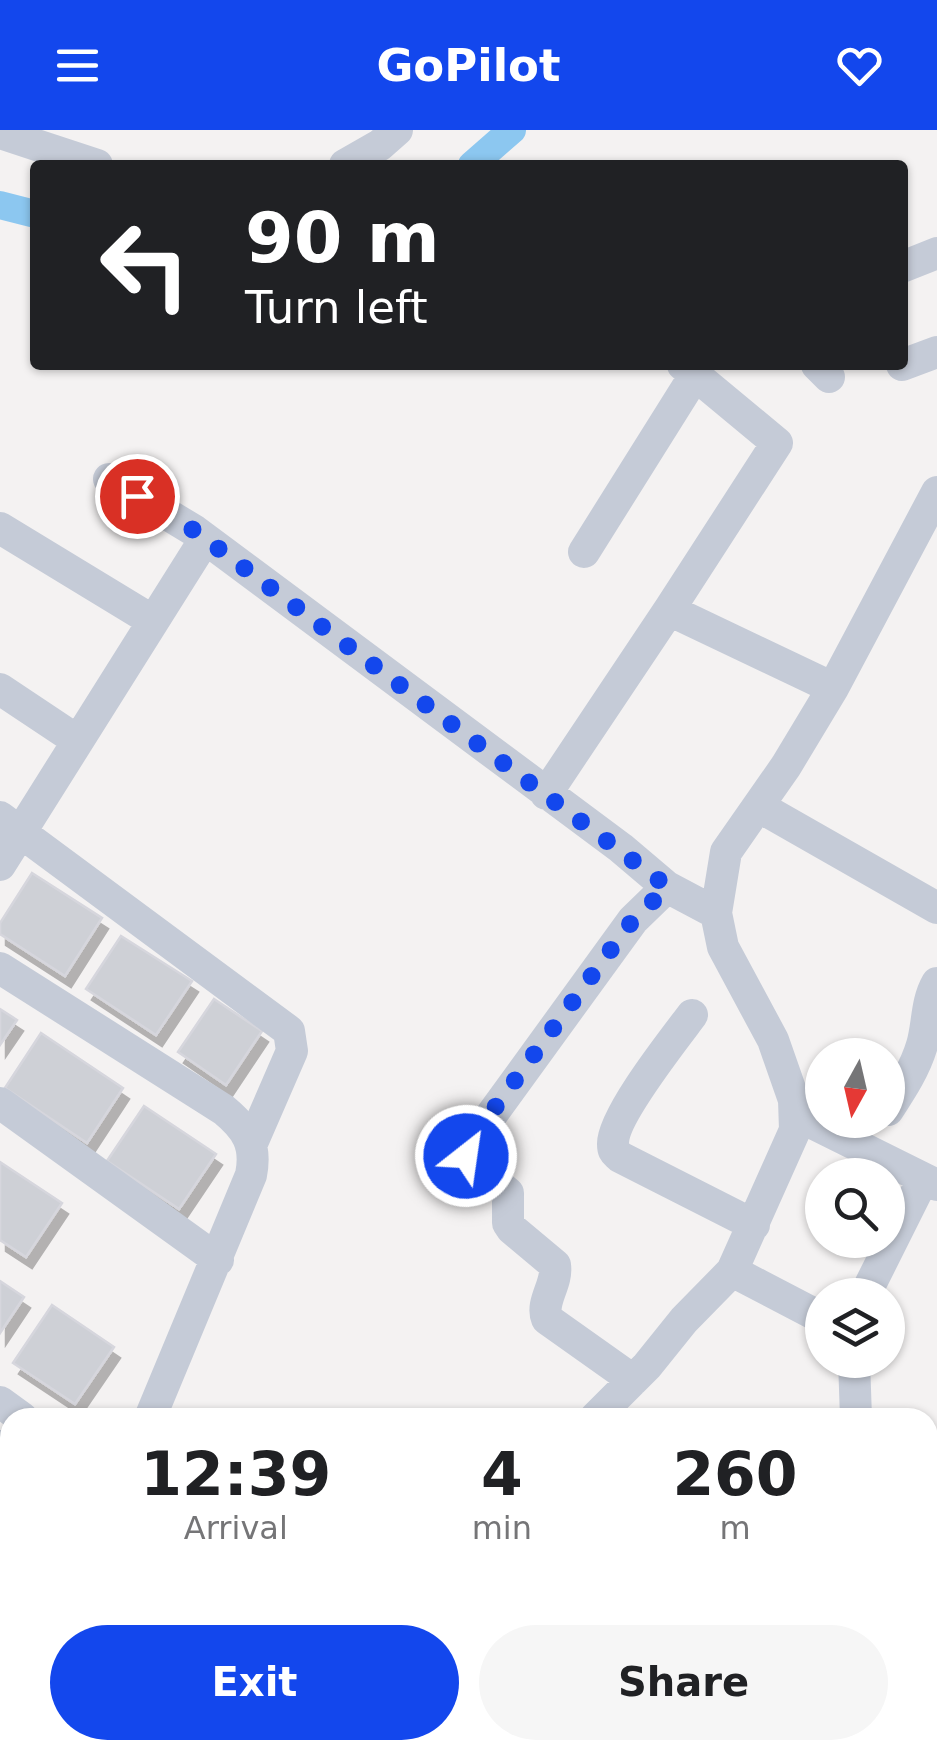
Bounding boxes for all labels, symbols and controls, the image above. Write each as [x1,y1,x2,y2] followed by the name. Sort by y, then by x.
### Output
[50,38,105,93] icon: menu
[832,38,887,93] icon: heart
[376,39,561,92] text: GoPilot
[245,197,440,279] text: 90 m
[80,200,210,330] icon: left
[245,281,428,334] text: Turn left
[95,454,180,539] pin
[110,469,165,524] icon: arrive
[805,1038,905,1138] north arrow
[805,1038,905,1378] map controls
[414,1104,518,1208] position arrow
[805,1158,905,1258] button: search
[805,1278,905,1378] button: layers
[140,1439,331,1509] text: 12:39
[481,1439,523,1509] text: 4
[672,1439,798,1509] text: 260
[184,1509,288,1547] text: Arrival
[472,1509,532,1547] text: min
[719,1509,751,1547] text: m
[50,1625,459,1740] button: Exit
[479,1625,888,1740] button: Share

